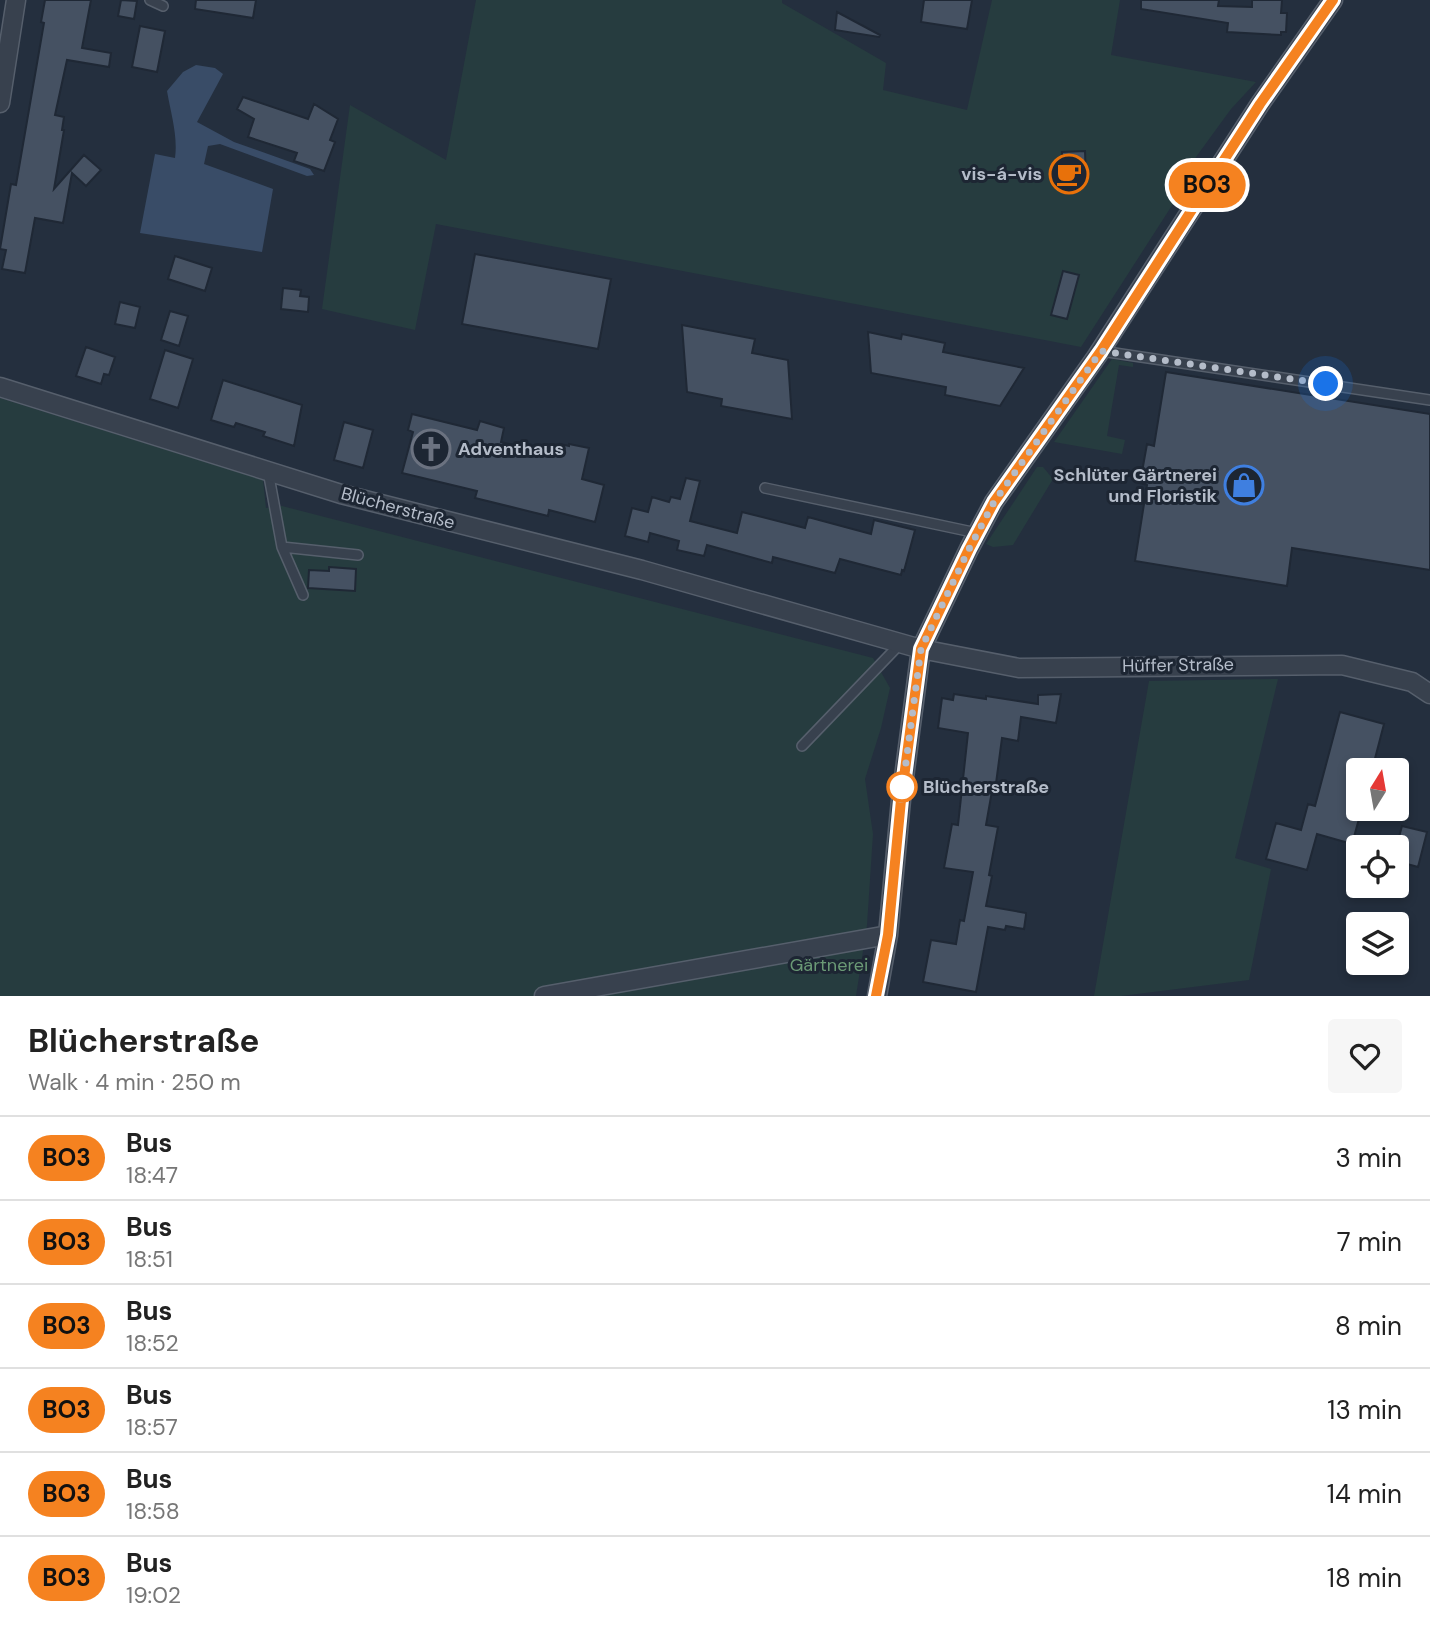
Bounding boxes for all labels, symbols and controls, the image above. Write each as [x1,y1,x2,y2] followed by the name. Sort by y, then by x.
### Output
[1048,153,1090,195] cafe icon: vis-á-vis
[961,162,1042,186] place label: vis-á-vis
[1167,162,1247,208] line badge: BO3
[1183,169,1231,200] text: BO3
[1308,366,1343,401] your location
[410,428,452,470] church icon: Adventhaus
[458,437,564,461] place label: Adventhaus
[1054,463,1218,508] place label: Schlüter Gärtnerei und Floristik
[1223,464,1265,506] shop icon: Schlüter Gärtnerei und Floristik
[339,481,457,535] street label: Blücherstraße
[1122,652,1234,678] street label: Hüffer Straße
[1346,758,1409,821] north arrow
[1346,758,1409,975] map controls
[887,772,917,802] marker: Blücherstraße
[923,775,1049,799] place label: Blücherstraße
[1346,835,1409,898] button: locate
[1346,912,1409,975] button: layers
[790,953,868,977] park label: Gärtnerei
[28,1019,259,1062] text: Blücherstraße
[1328,1019,1402,1093] button: heart
[28,1067,241,1097] text: Walk · 4 min · 250 m
[126,1126,172,1160] text: Bus
[1335,1141,1402,1175] text: 3 min
[42,1142,91,1173] text: BO3
[126,1160,178,1190] text: 18:47
[126,1210,172,1244] text: Bus
[1337,1225,1402,1259] text: 7 min
[42,1226,91,1257] text: BO3
[126,1244,173,1274] text: 18:51
[126,1294,172,1328] text: Bus
[1335,1309,1402,1343] text: 8 min
[42,1310,91,1341] text: BO3
[126,1328,179,1358] text: 18:52
[126,1378,172,1412] text: Bus
[1327,1393,1402,1427] text: 13 min
[42,1394,91,1425] text: BO3
[126,1412,178,1442] text: 18:57
[126,1462,172,1496] text: Bus
[1327,1477,1402,1511] text: 14 min
[42,1478,91,1509] text: BO3
[126,1496,180,1526] text: 18:58
[126,1546,172,1580] text: Bus
[1327,1561,1402,1595] text: 18 min
[42,1562,91,1593] text: BO3
[126,1580,181,1610] text: 19:02

